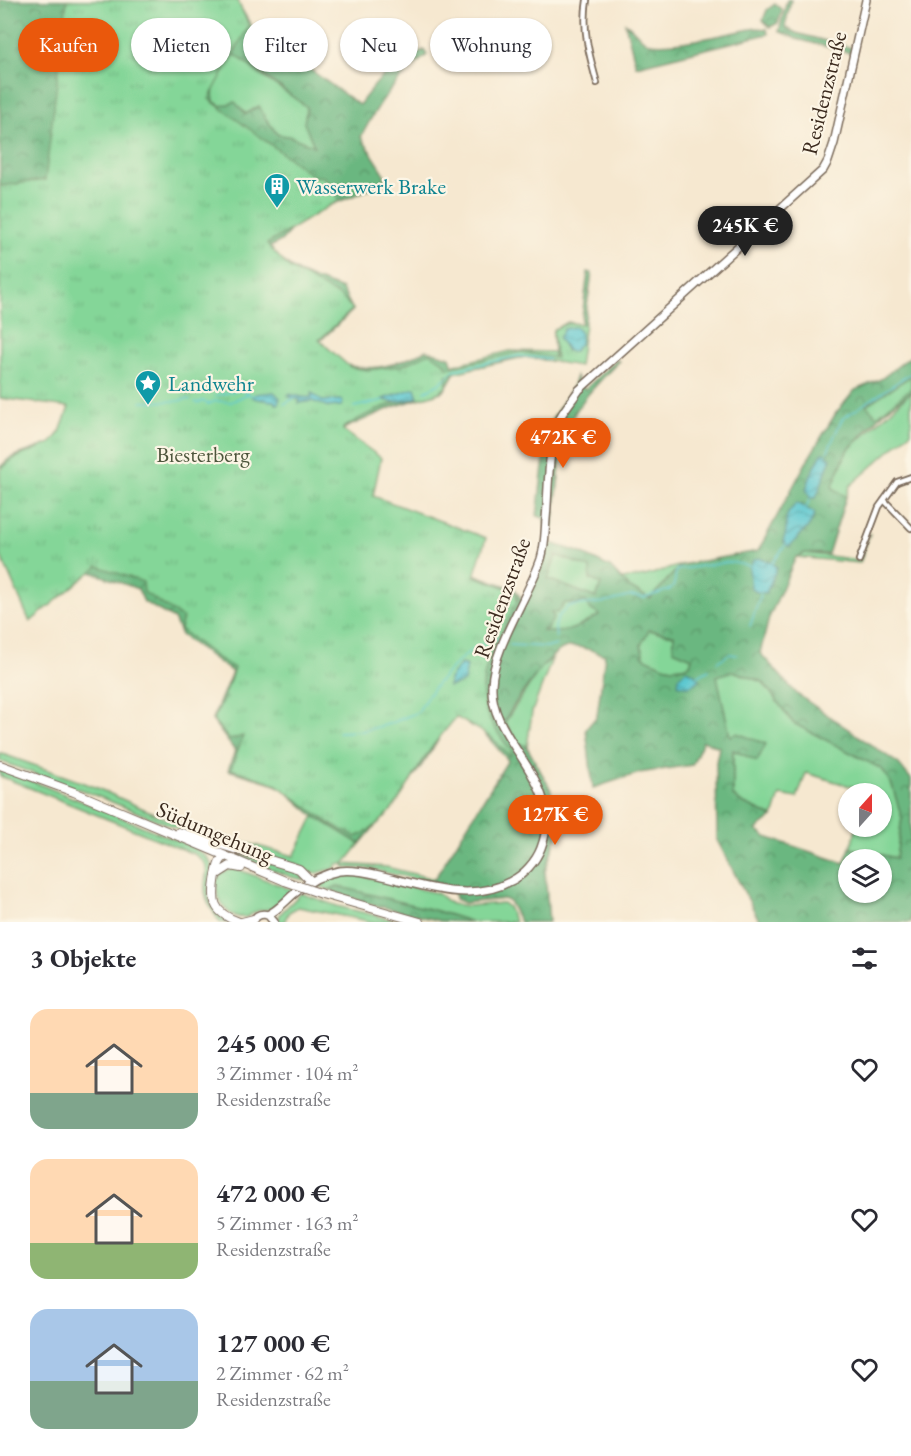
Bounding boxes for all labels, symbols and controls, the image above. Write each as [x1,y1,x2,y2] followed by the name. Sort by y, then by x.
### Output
[18,18,119,72] chip: Kaufen
[131,18,231,72] chip: Mieten
[243,18,328,72] chip: Filter
[340,18,418,72] chip: Neu
[430,18,552,72] chip: Wohnung
[795,28,853,158] street label: Residenzstraße
[262,171,292,209] building icon: Wasserwerk Brake
[296,172,446,201] place label: Wasserwerk Brake
[696,206,794,257] pin: 245K €
[712,212,778,238] text: 245K €
[133,368,163,406] place icon: Landwehr
[168,369,255,398] place label: Landwehr
[514,418,612,469] pin: 472K €
[530,424,596,450] text: 472K €
[156,440,250,469] park label: Biesterberg
[467,533,537,662] street label: Residenzstraße
[838,783,892,837] north arrow
[838,783,892,903] map controls
[152,794,278,870] street label: Südumgehung
[506,795,604,846] pin: 127K €
[522,801,588,827] text: 127K €
[838,849,892,903] button: layers
[30,941,136,975] text: 3 Objekte
[848,942,881,975] icon: filters
[216,1026,330,1060] text: 245 000 €
[78,1033,150,1105] icon: home
[848,1053,881,1086] icon: heart
[216,1060,359,1086] text: 3 Zimmer · 104 m²
[216,1086,331,1112] text: Residenzstraße
[216,1176,330,1210] text: 472 000 €
[78,1183,150,1255] icon: home
[848,1203,881,1236] icon: heart
[216,1210,359,1236] text: 5 Zimmer · 163 m²
[216,1236,331,1262] text: Residenzstraße
[216,1326,330,1360] text: 127 000 €
[78,1333,150,1405] icon: home
[848,1353,881,1386] icon: heart
[216,1360,349,1386] text: 2 Zimmer · 62 m²
[216,1386,331,1412] text: Residenzstraße

